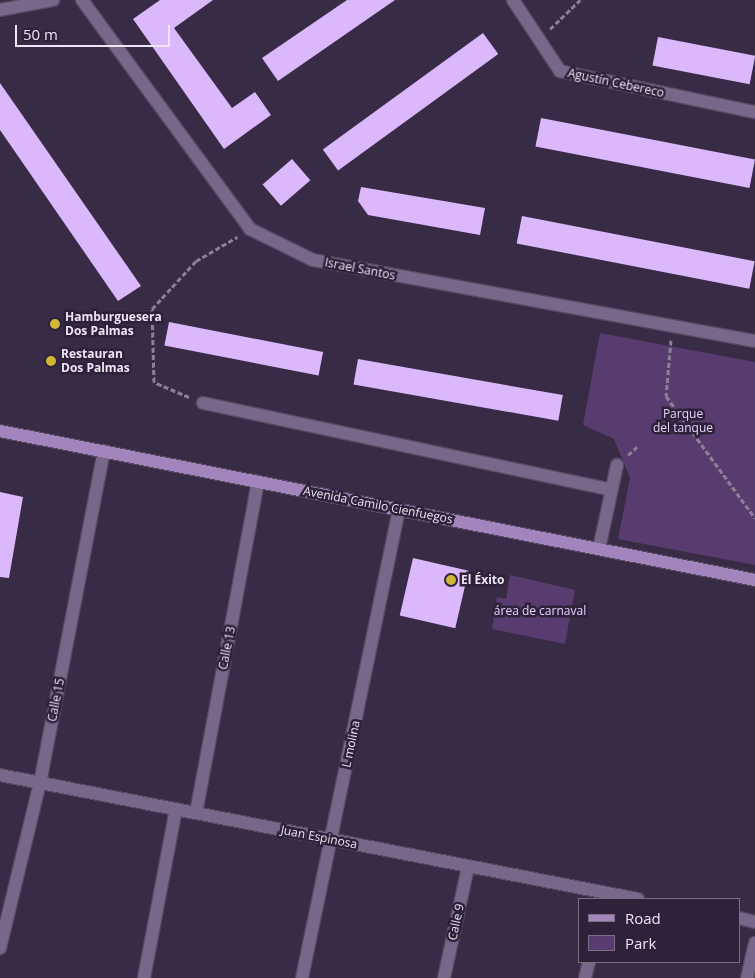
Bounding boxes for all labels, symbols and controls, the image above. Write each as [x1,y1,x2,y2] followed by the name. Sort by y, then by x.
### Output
[18,15,172,47] scale bar
[23,24,58,44] text: 50 m
[567,66,665,100] street label: Agustín Cebereco
[324,255,396,283] street label: Israel Santos
[65,310,162,338] place label: Hamburguesera Dos Palmas
[49,318,61,330] marker: Hamburguesera Dos Palmas
[61,347,130,375] place label: Restauran Dos Palmas
[45,355,57,367] marker: Restauran Dos Palmas
[653,407,713,435] park label: Parque del tanque
[302,483,454,527] street label: Avenida Camilo Cienfuegos
[461,573,504,587] place label: El Éxito
[445,574,457,586] marker: El Éxito
[494,604,586,618] park label: área de carnaval
[216,625,238,671] street label: Calle 13
[45,677,67,723] street label: Calle 15
[339,719,363,769] street label: L molina
[280,823,358,851] street label: Juan Espinosa
[578,898,740,963] legend
[445,902,467,942] street label: Calle 9
[625,908,661,928] text: Road
[625,933,656,953] text: Park

